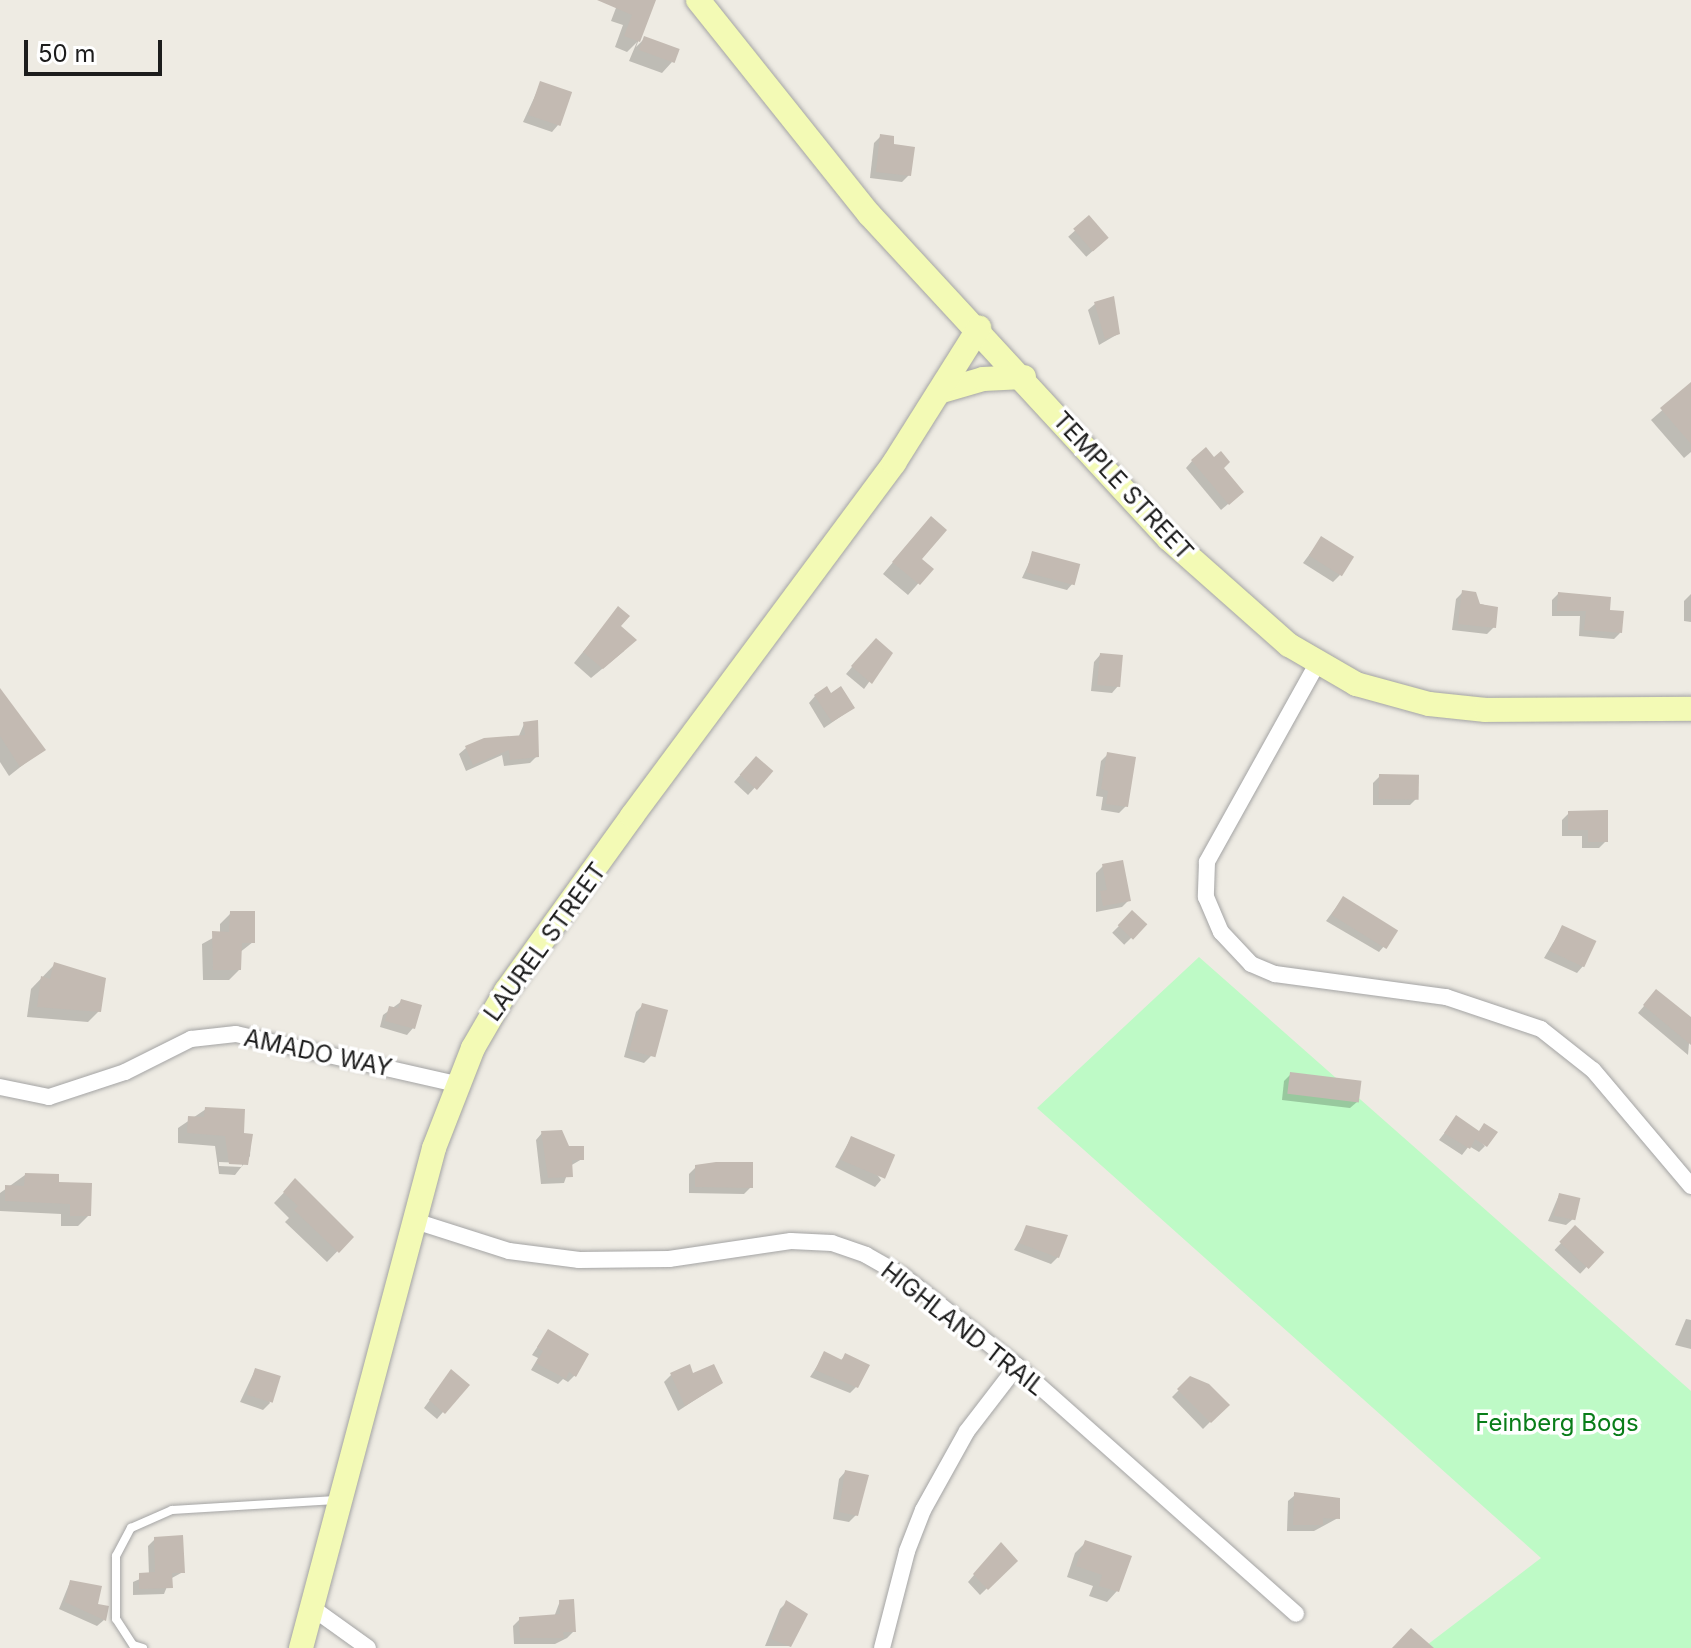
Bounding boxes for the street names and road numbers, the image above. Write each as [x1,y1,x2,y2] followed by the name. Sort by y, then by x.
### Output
[1047,406,1199,566] street label: TEMPLE STREET
[478,857,612,1027] street label: LAUREL STREET
[241,1023,395,1083] street label: AMADO WAY
[875,1256,1051,1402] street label: HIGHLAND TRAIL

